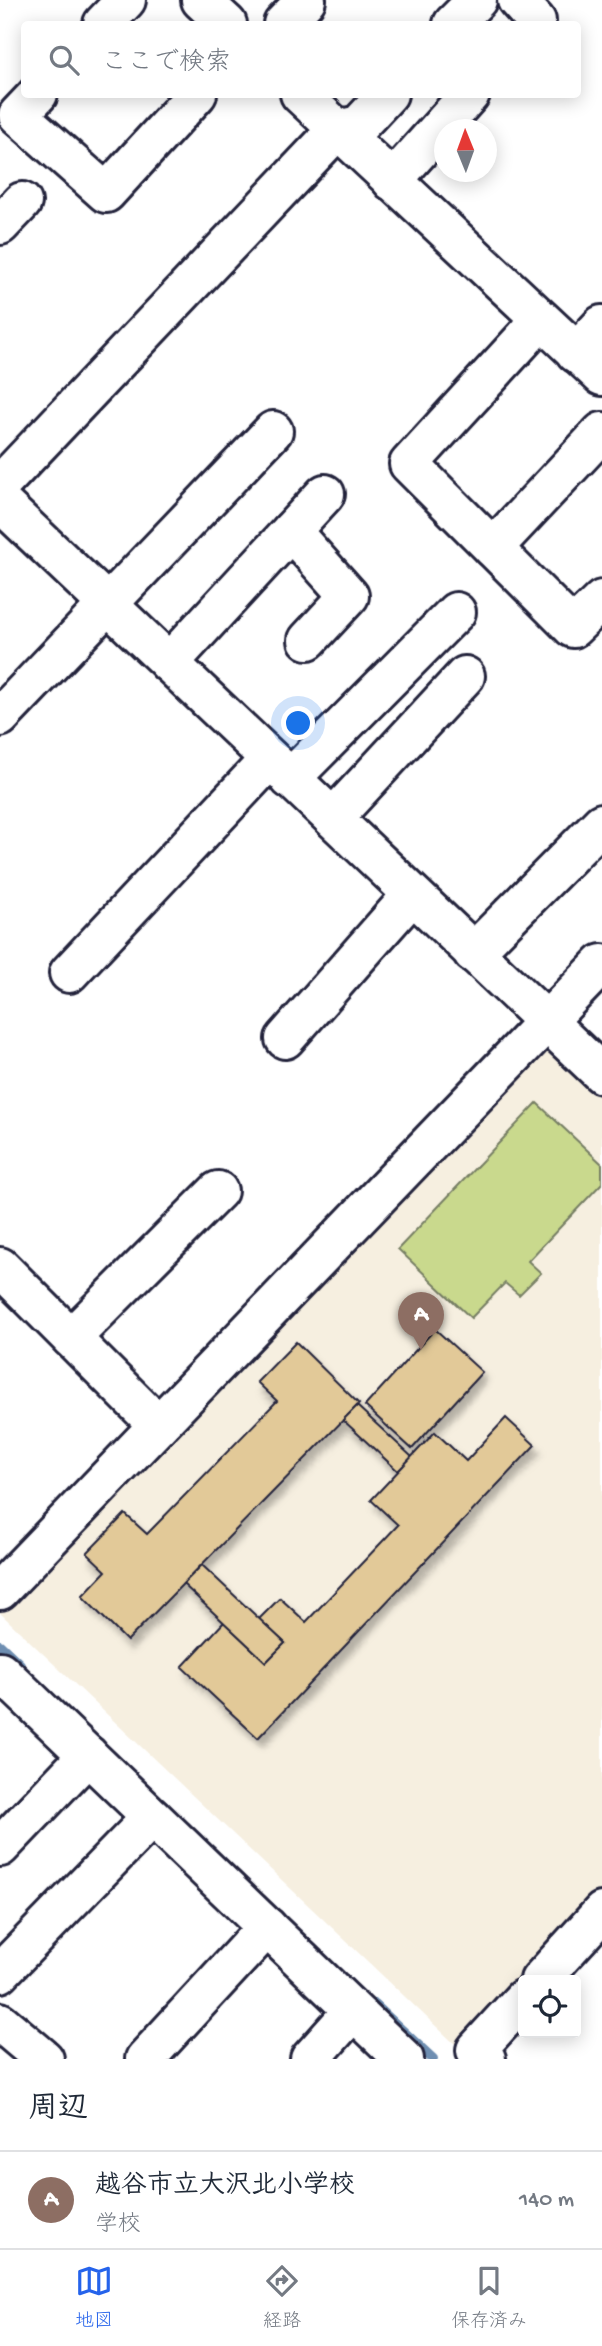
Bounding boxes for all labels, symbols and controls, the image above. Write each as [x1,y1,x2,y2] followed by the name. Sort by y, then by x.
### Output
[21,21,581,98] search box
[45,41,83,79] icon: search
[101,49,231,80] text: ここで検索
[434,119,497,182] north arrow
[281,706,315,740] your location
[398,1292,444,1350] pin: A
[518,1975,581,2038] map controls
[518,1975,581,2038] button: locate
[28,2093,88,2128] text: 周辺
[95,2172,355,2203] text: 越谷市立大沢北小学校
[44,2187,58,2214] text: A
[519,2187,574,2214] text: 140 m
[95,2212,141,2239] text: 学校
[75,2262,113,2334] tab: 地図
[263,2262,301,2334] tab: 経路
[451,2262,527,2334] tab: 保存済み

